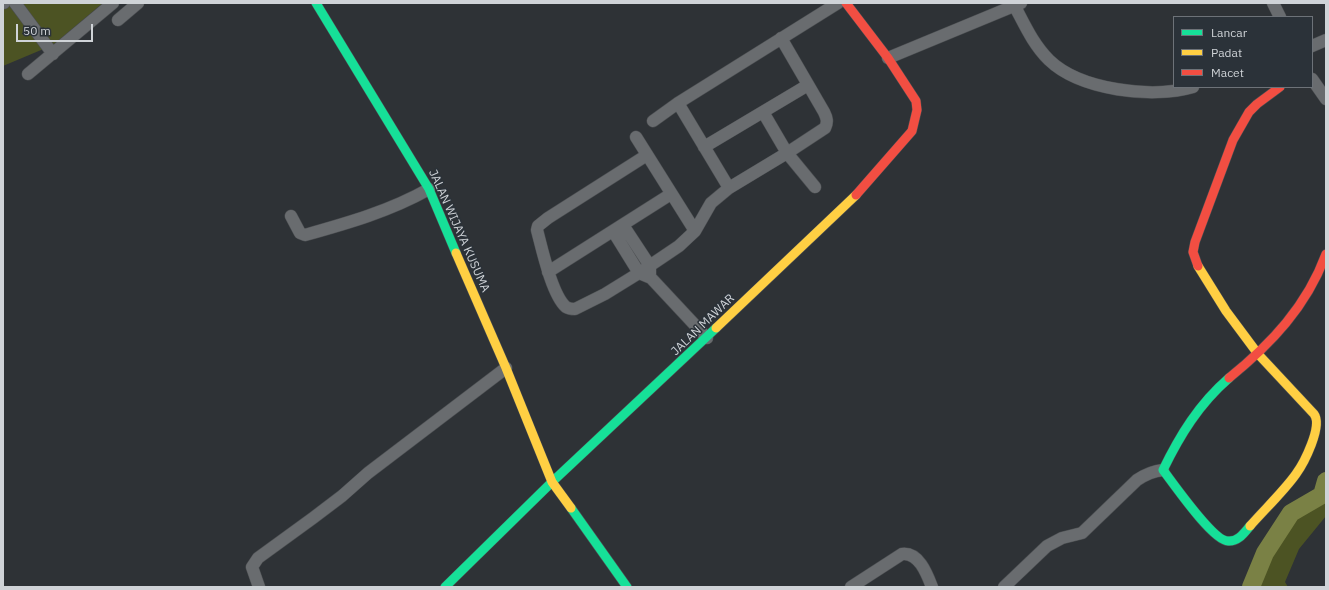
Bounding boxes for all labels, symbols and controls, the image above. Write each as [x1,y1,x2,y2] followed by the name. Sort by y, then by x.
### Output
[18,16,95,42] scale bar
[1173,16,1313,88] legend
[23,23,51,38] text: 50 m
[1211,25,1247,40] text: Lancar
[1211,45,1242,60] text: Padat
[1211,65,1244,80] text: Macet
[425,167,493,295] street label: JALAN WIJAYA KUSUMA
[668,291,738,359] street label: JALAN MAWAR

